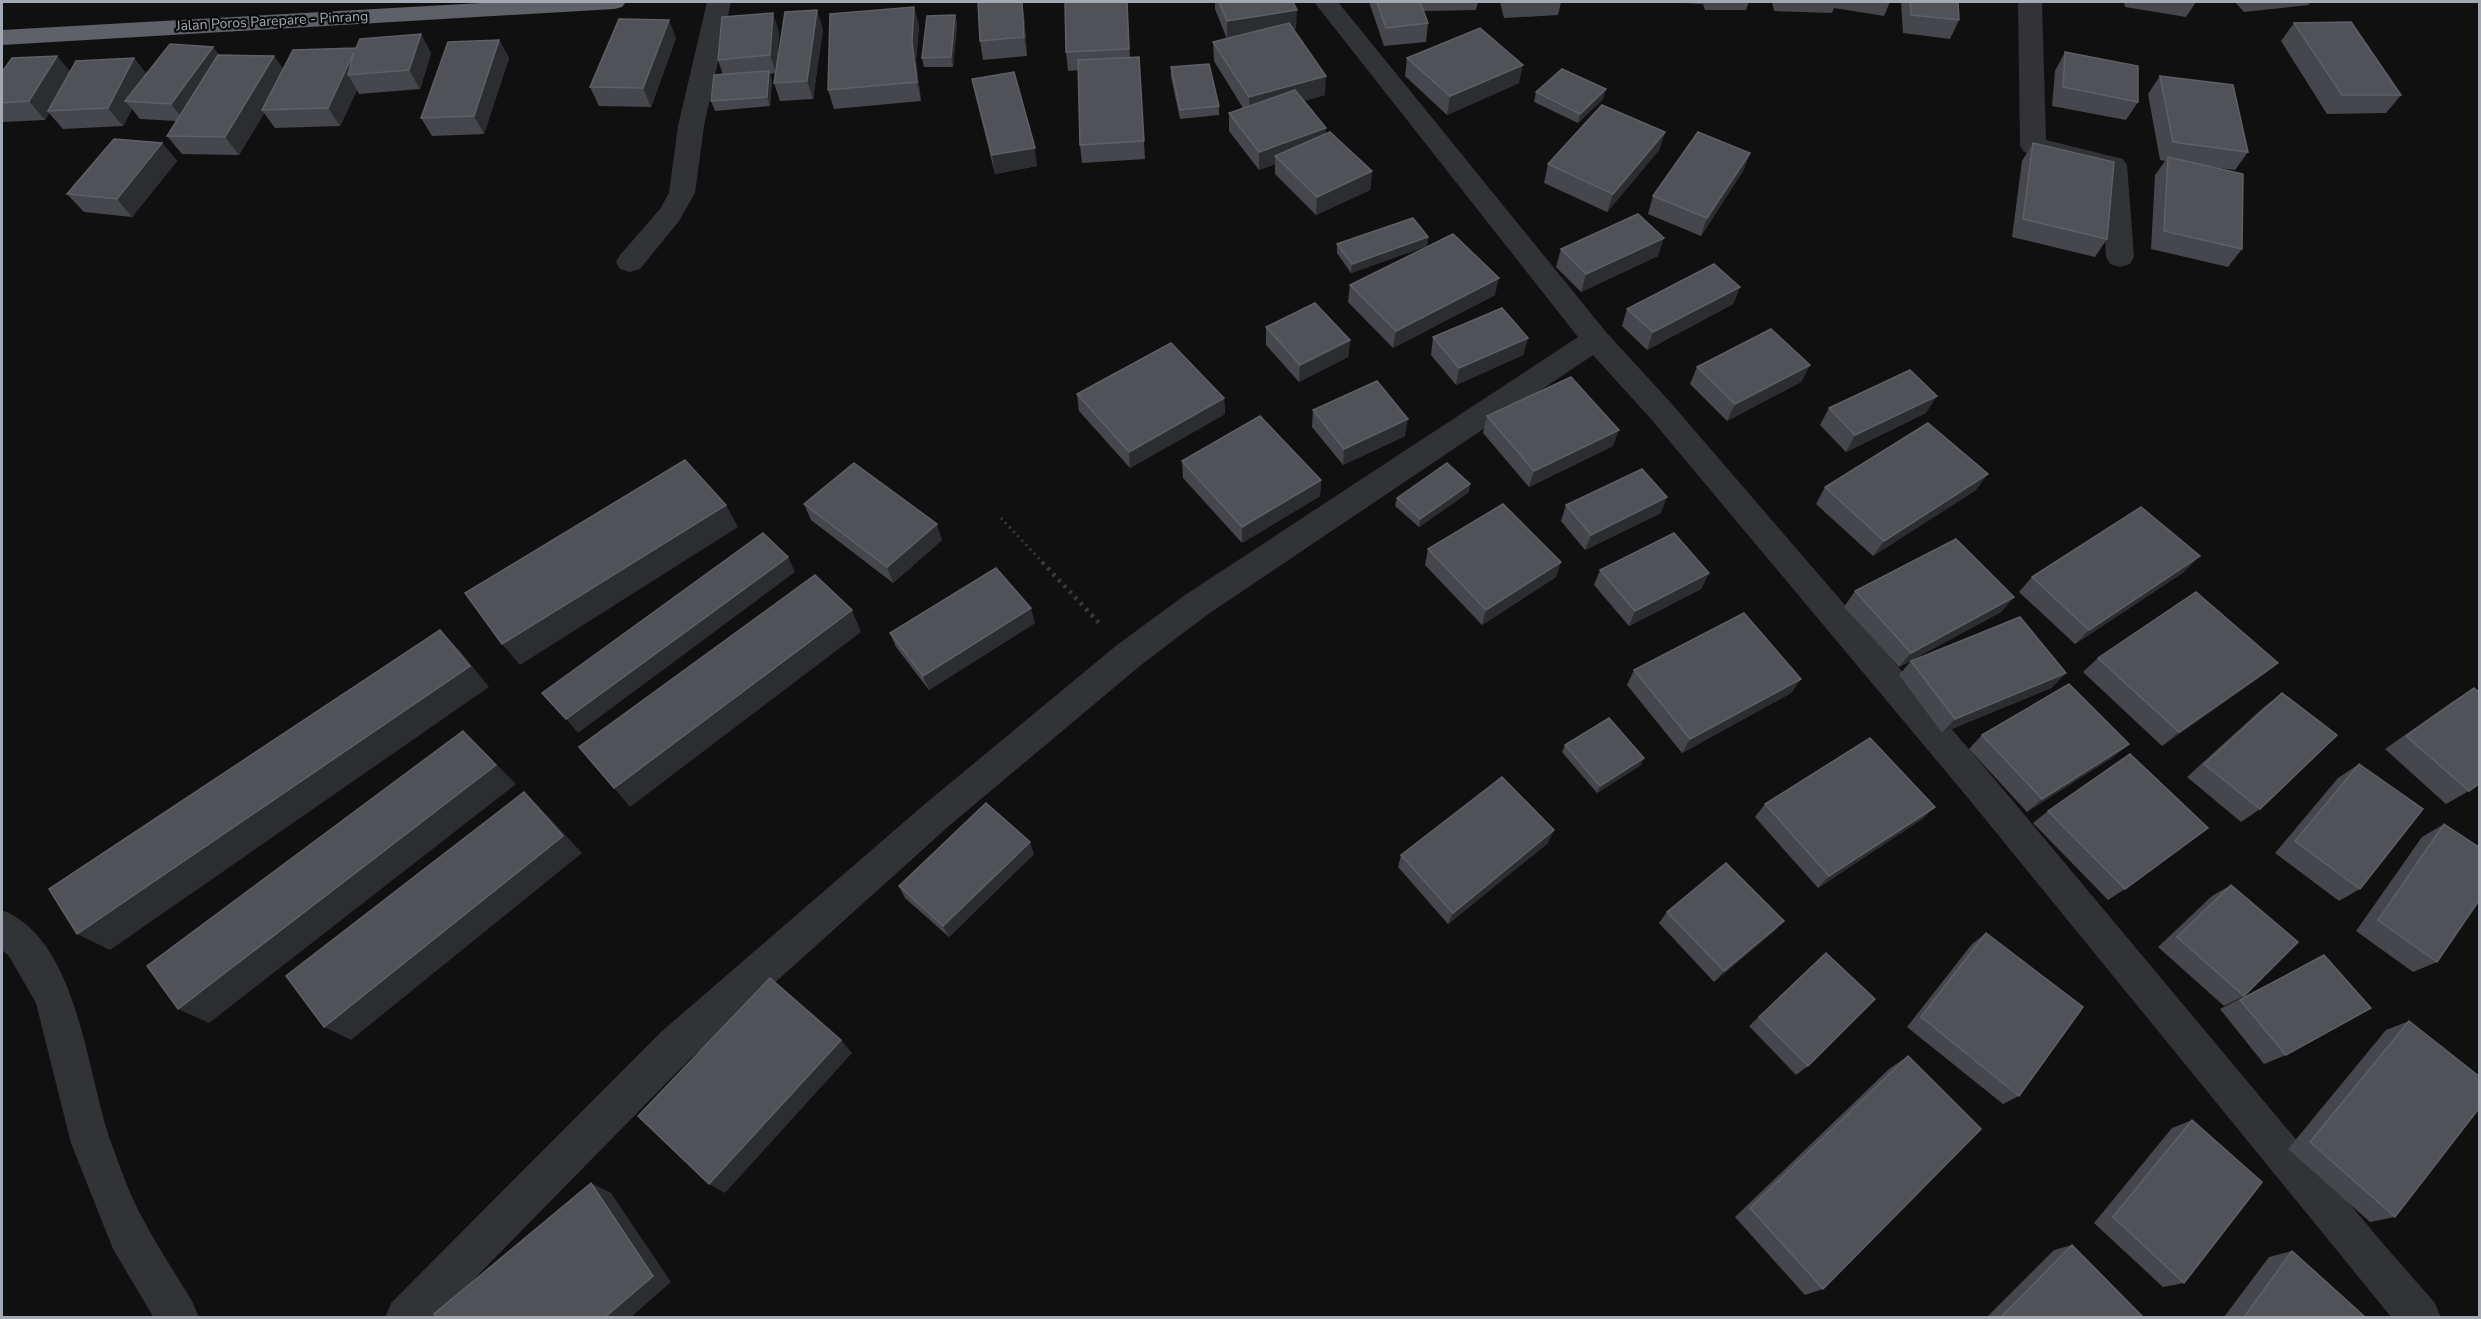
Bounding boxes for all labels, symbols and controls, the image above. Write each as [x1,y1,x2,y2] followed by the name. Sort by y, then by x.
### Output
[174,6,369,36] street label: Jalan Poros Parepare - Pinrang

